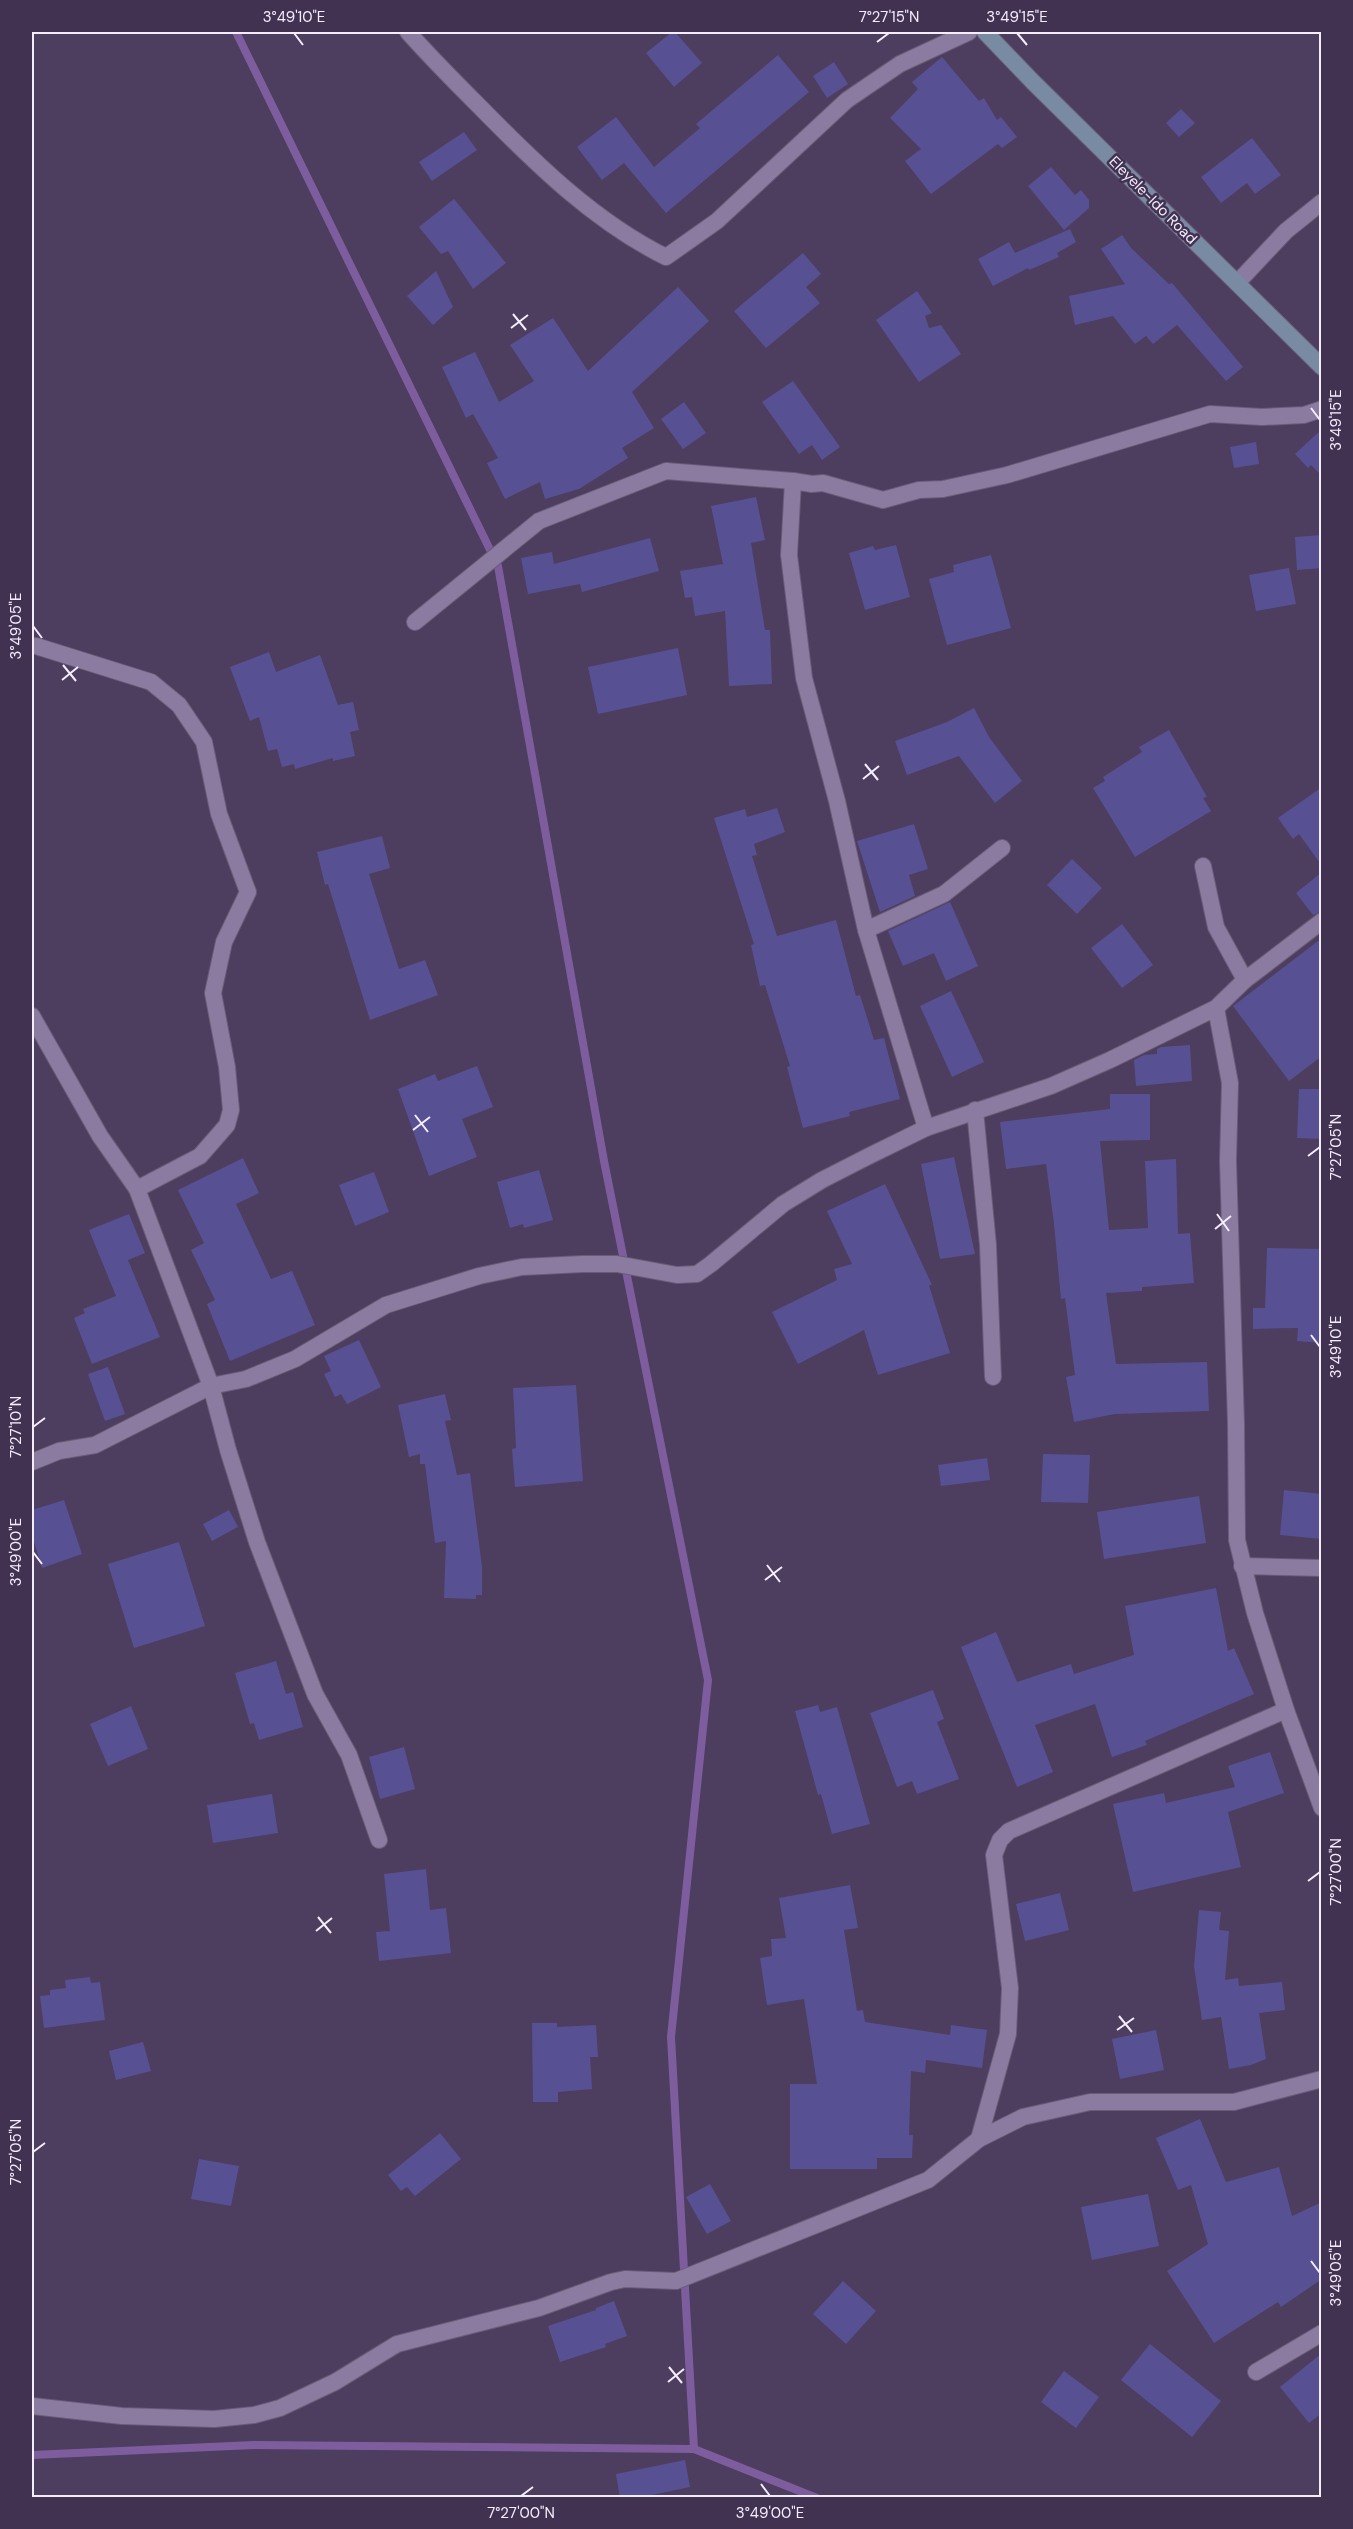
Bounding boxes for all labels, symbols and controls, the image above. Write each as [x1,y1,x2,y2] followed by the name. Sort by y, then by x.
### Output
[263,7,325,27] text: 3°49'10"E
[859,7,919,27] text: 7°27'15"N
[986,7,1048,27] text: 3°49'15"E
[1105,152,1201,248] street label: Eleyele-Ido Road
[1326,389,1346,451] text: 3°49'15"E
[6,593,26,659] text: 3°49'05"E
[1326,1114,1346,1180] text: 7°27'05"N
[1326,1316,1346,1378] text: 3°49'10"E
[6,1396,26,1458] text: 7°27'10"N
[6,1518,26,1586] text: 3°49'00"E
[1326,1838,1346,1906] text: 7°27'00"N
[6,2119,26,2185] text: 7°27'05"N
[1326,2240,1346,2306] text: 3°49'05"E
[487,2503,555,2523] text: 7°27'00"N
[736,2503,804,2523] text: 3°49'00"E

